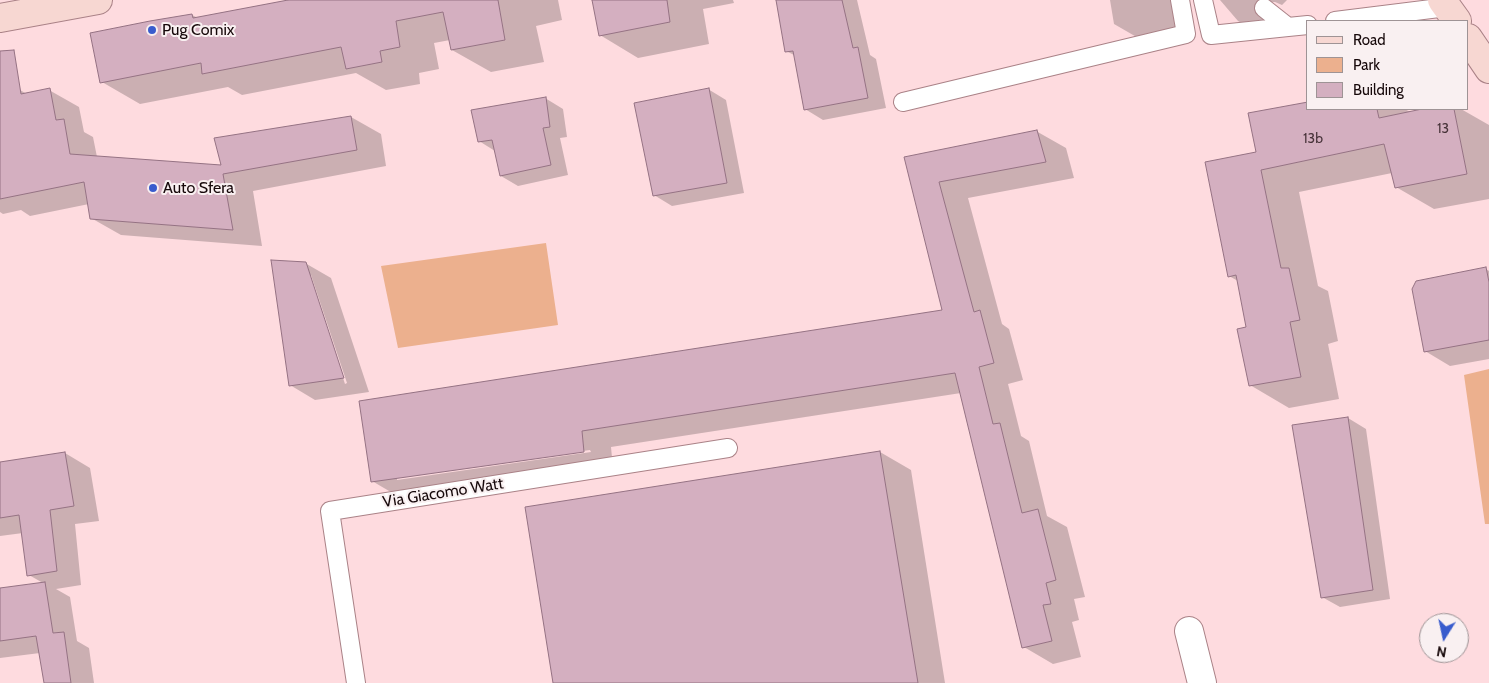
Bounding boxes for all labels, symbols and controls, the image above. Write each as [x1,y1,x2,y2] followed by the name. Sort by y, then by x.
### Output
[162,20,234,40] place label: Pug Comix
[1306,20,1469,110] legend
[146,24,158,36] marker: Pug Comix
[1353,31,1386,49] text: Road
[1353,56,1380,74] text: Park
[1353,81,1404,99] text: Building
[1437,121,1449,137] house number: 13
[1303,131,1323,147] house number: 13b
[163,178,234,198] place label: Auto Sfera
[147,182,159,194] marker: Auto Sfera
[381,474,505,512] street label: Via Giacomo Watt
[1419,613,1469,663] north arrow
[1435,642,1448,662] text: N

